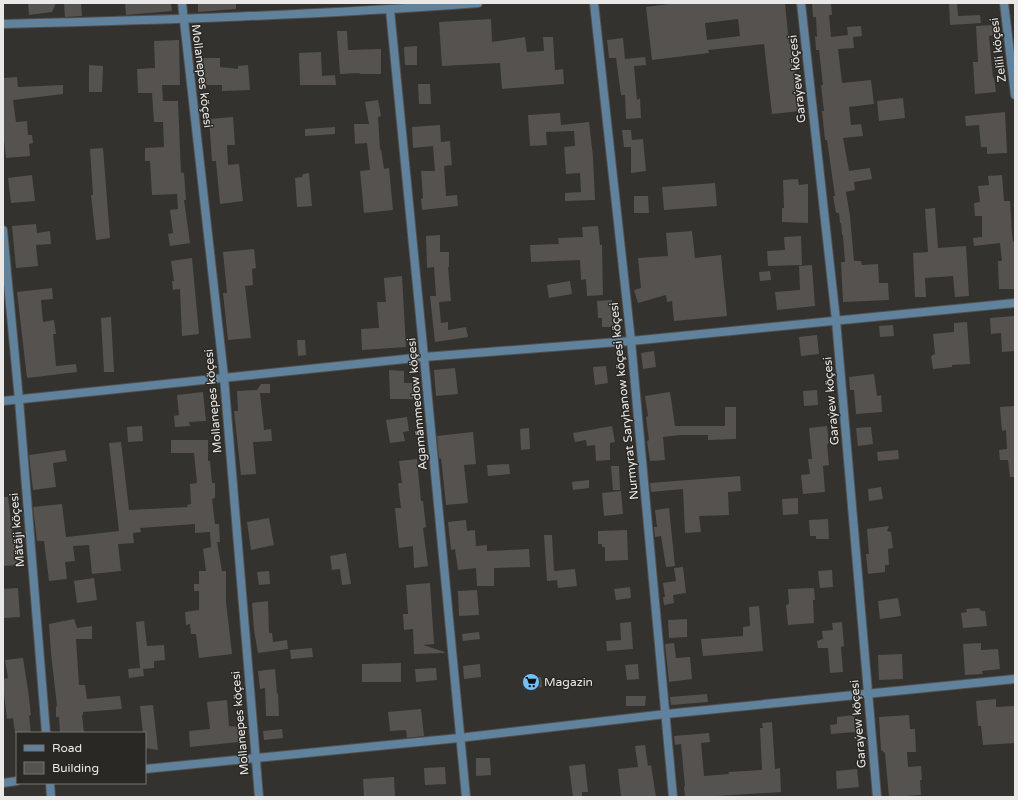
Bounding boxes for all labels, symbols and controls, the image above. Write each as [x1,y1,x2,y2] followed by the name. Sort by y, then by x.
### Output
[987,17,1009,83] street label: Zelili köçesi
[189,23,215,129] street label: Mollanepes köçesi
[785,34,809,124] street label: Garaýew köçesi
[607,302,641,500] street label: Nurmyrat Saryhanow köçesi köçesi
[404,337,430,471] street label: Agamämmedow köçesi
[201,348,225,454] street label: Mollanepes köçesi
[820,356,842,446] street label: Garaýew köçesi
[7,492,27,568] street label: Mätäji köçesi
[228,670,252,776] street label: Mollanepes köçesi
[521,672,541,692] supermarket icon: Magazin
[544,675,593,689] place label: Magazin
[847,679,869,769] street label: Garaýew köçesi
[16,732,146,784] legend
[52,741,82,755] text: Road
[52,761,99,775] text: Building

